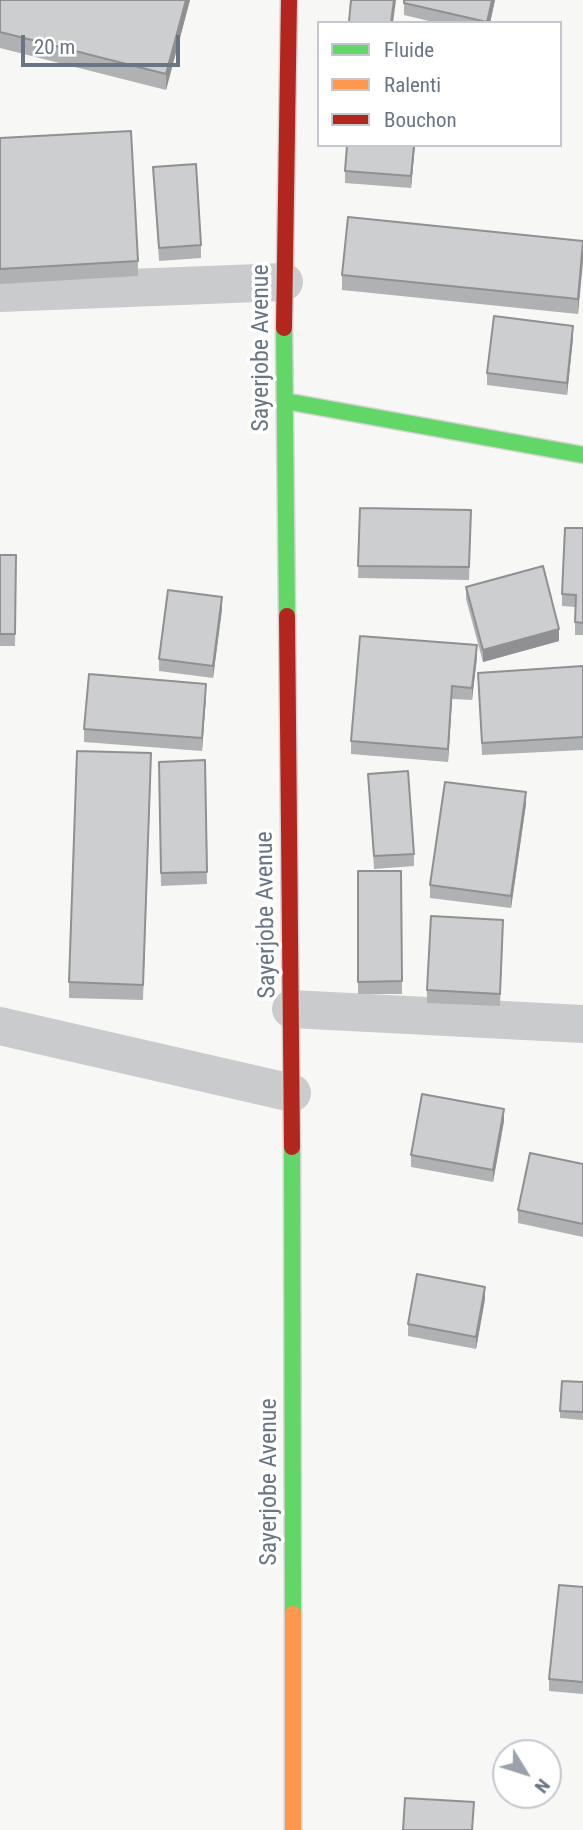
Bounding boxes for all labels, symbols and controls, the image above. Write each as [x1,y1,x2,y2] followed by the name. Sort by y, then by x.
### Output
[24,21,184,65] scale bar
[317,21,562,147] legend
[34,35,75,59] text: 20 m
[384,38,434,62] text: Fluide
[384,73,441,97] text: Ralenti
[384,108,457,132] text: Bouchon
[248,264,276,432] street label: Sayerjobe Avenue
[251,831,283,999] street label: Sayerjobe Avenue
[256,1398,284,1566] street label: Sayerjobe Avenue
[492,1739,562,1809] north arrow
[530,1774,555,1798] text: N

